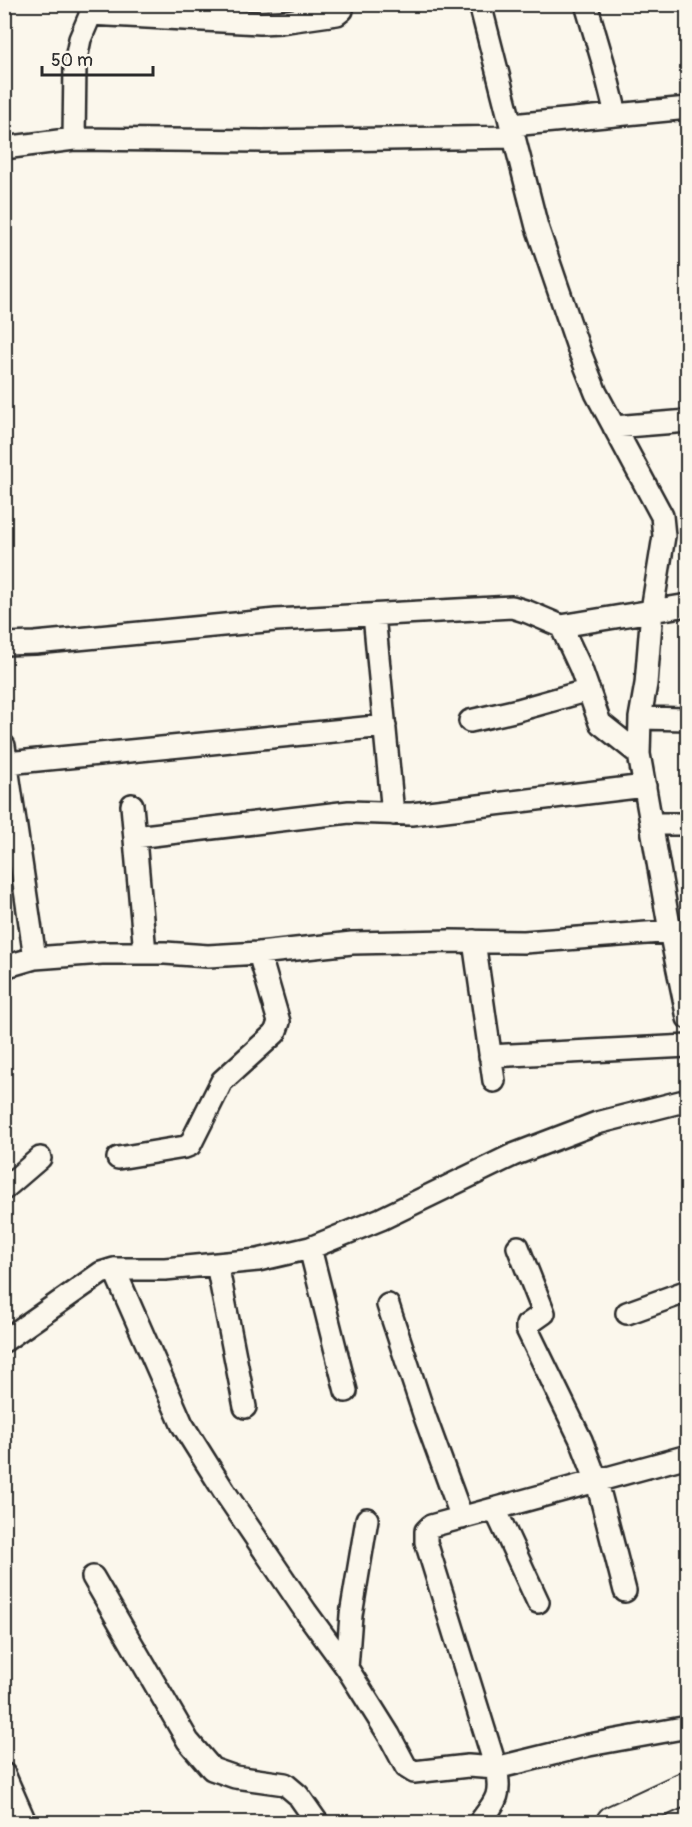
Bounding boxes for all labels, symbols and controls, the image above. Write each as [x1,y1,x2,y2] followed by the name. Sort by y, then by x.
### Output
[42,39,153,77] scale bar
[51,49,93,72] text: 50 m

